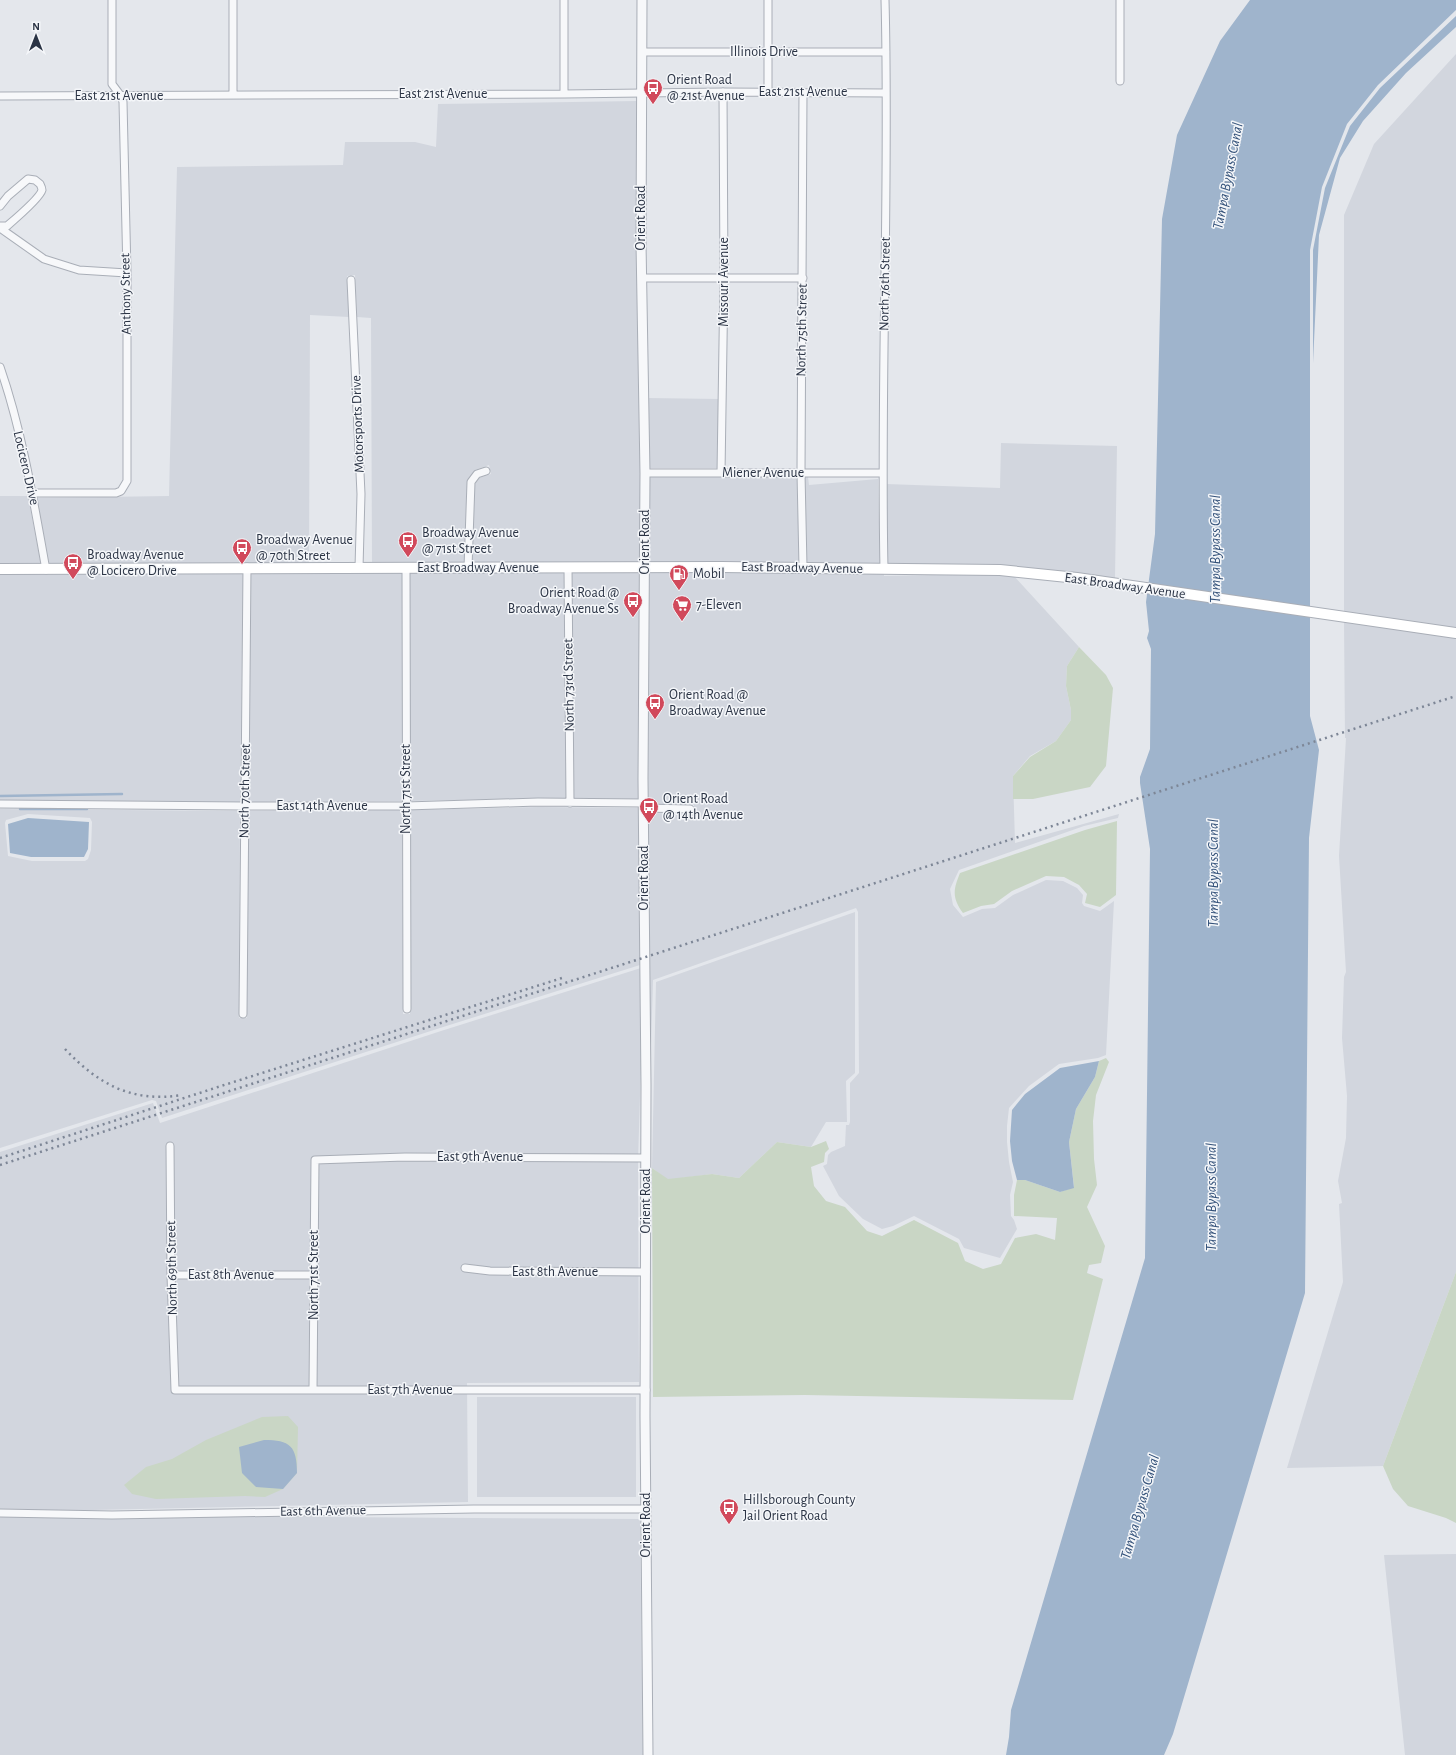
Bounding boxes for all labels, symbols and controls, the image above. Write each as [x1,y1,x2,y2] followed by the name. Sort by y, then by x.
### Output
[16,16,56,56] north arrow
[32,21,40,32] text: N
[730,45,798,59] street label: Illinois Drive
[667,73,745,103] place label: Orient Road @ 21st Avenue
[642,77,664,105] bus stop icon: Orient Road @ 21st Avenue
[759,85,847,99] street label: East 21st Avenue
[399,87,487,101] street label: East 21st Avenue
[75,89,163,103] street label: East 21st Avenue
[1210,121,1246,231] water label: Tampa Bypass Canal
[634,185,648,251] street label: Orient Road
[877,236,893,331] street label: North 76th Street
[717,237,731,327] street label: Missouri Avenue
[118,252,134,335] street label: Anthony Street
[794,283,810,377] street label: North 75th Street
[349,375,367,473] street label: Motorsports Drive
[11,429,41,507] street label: Locicero Drive
[722,466,804,480] street label: Miener Avenue
[1208,495,1223,603] water label: Tampa Bypass Canal
[638,509,652,575] street label: Orient Road
[422,526,519,556] place label: Broadway Avenue @ 71st Street
[397,530,419,558] bus stop icon: Broadway Avenue @ 71st Street
[256,533,353,563] place label: Broadway Avenue @ 70th Street
[231,537,253,565] bus stop icon: Broadway Avenue @ 70th Street
[87,548,184,578] place label: Broadway Avenue @ Locicero Drive
[62,552,84,580] bus stop icon: Broadway Avenue @ Locicero Drive
[741,560,863,576] street label: East Broadway Avenue
[417,561,539,575] street label: East Broadway Avenue
[668,563,690,591] fuel station icon: Mobil
[693,567,725,581] place label: Mobil
[1064,571,1186,601] street label: East Broadway Avenue
[508,586,619,616] place label: Orient Road @ Broadway Avenue Ss
[622,590,644,618] bus stop icon: Orient Road @ Broadway Avenue Ss
[671,594,693,622] supermarket icon: 7-Eleven
[696,598,742,612] place label: 7-Eleven
[561,638,577,732] street label: North 73rd Street
[669,688,766,718] place label: Orient Road @ Broadway Avenue
[644,692,666,720] bus stop icon: Orient Road @ Broadway Avenue
[237,743,253,839] street label: North 70th Street
[399,743,413,834] street label: North 71st Street
[663,792,743,822] place label: Orient Road @ 14th Avenue
[638,796,660,824] bus stop icon: Orient Road @ 14th Avenue
[276,799,368,813] street label: East 14th Avenue
[1206,819,1221,927] water label: Tampa Bypass Canal
[637,845,651,911] street label: Orient Road
[1204,1143,1219,1251] water label: Tampa Bypass Canal
[437,1150,523,1164] street label: East 9th Avenue
[639,1168,653,1234] street label: Orient Road
[164,1220,180,1316] street label: North 69th Street
[307,1229,321,1320] street label: North 71st Street
[512,1265,598,1279] street label: East 8th Avenue
[188,1268,274,1282] street label: East 8th Avenue
[367,1383,453,1397] street label: East 7th Avenue
[1118,1453,1162,1561] water label: Tampa Bypass Canal
[639,1492,653,1558] street label: Orient Road
[743,1493,855,1523] place label: Hillsborough County Jail Orient Road
[718,1497,740,1525] bus stop icon: Hillsborough County Jail Orient Road
[280,1503,366,1519] street label: East 6th Avenue

